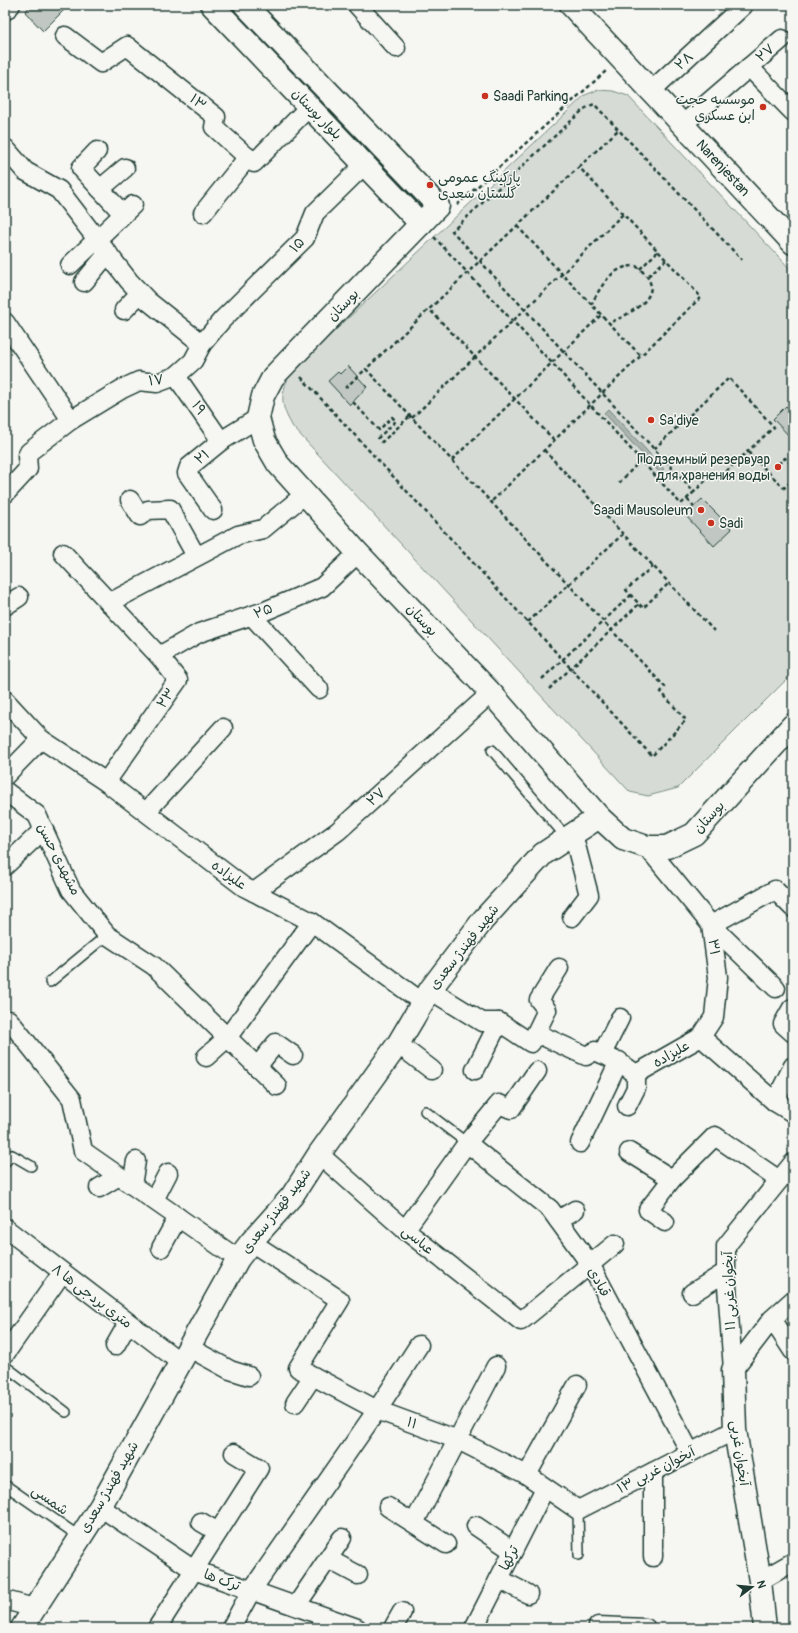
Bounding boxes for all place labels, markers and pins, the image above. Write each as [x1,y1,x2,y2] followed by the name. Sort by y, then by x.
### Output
[493,88,568,105] place label: Saadi Parking
[480,91,490,101] marker: Saadi Parking
[676,91,755,124] place label: موسسه حجت ابن عسکری
[758,102,768,112] marker: موسسه حجت ابن عسکری
[438,169,520,202] place label: پارکینگ عمومی گلستان سعدی
[425,180,435,190] marker: پارکینگ عمومی گلستان سعدی
[659,412,699,429] place label: Sa'diye
[646,415,656,425] marker: Sa'diye
[637,451,770,484] place label: Подземный резервуар для хранения воды
[773,462,783,472] marker: Подземный резервуар для хранения воды
[593,502,693,519] place label: Saadi Mausoleum
[696,505,706,515] marker: Saadi Mausoleum
[719,515,744,532] place label: Sadi
[706,518,716,528] marker: Sadi

